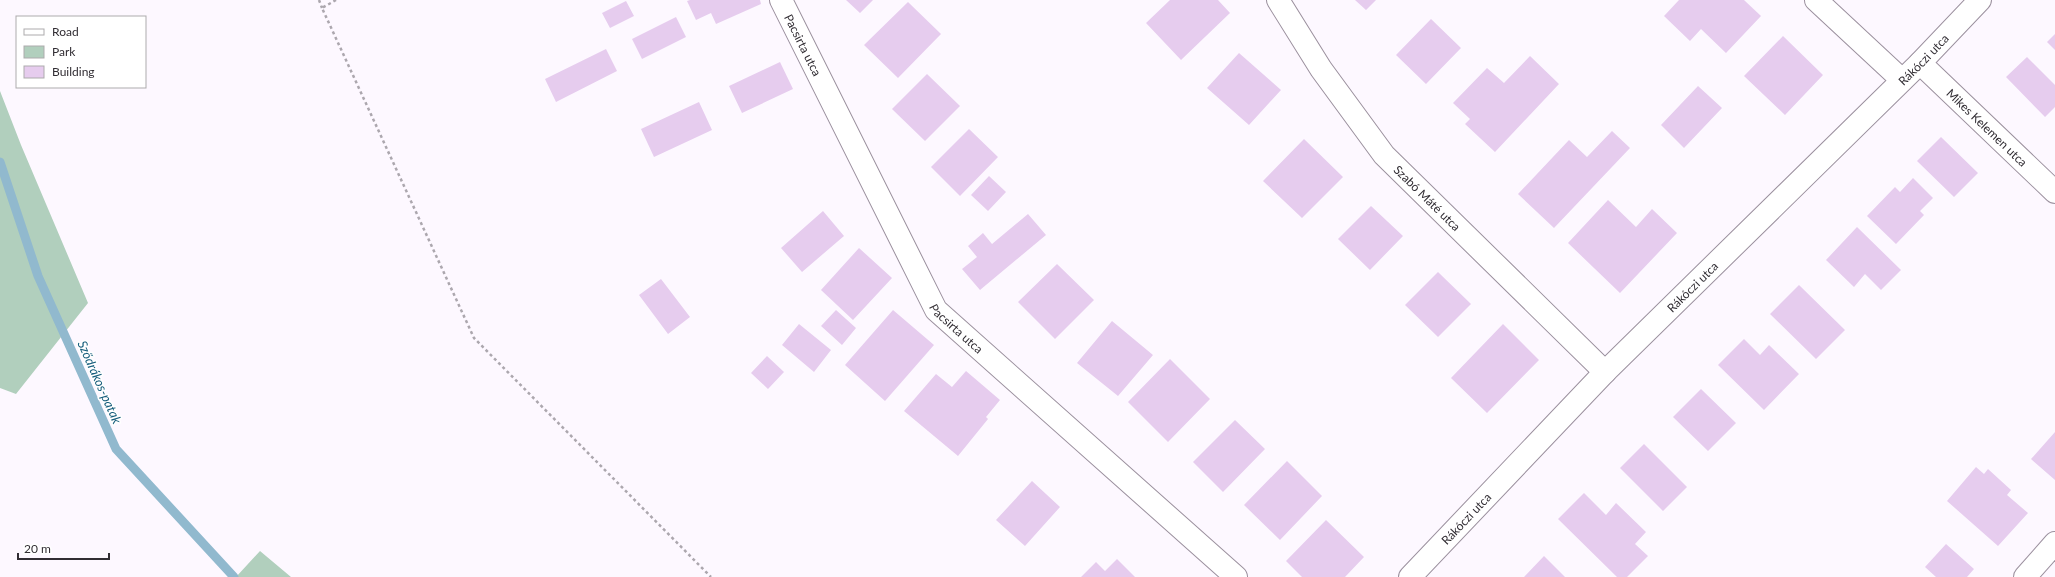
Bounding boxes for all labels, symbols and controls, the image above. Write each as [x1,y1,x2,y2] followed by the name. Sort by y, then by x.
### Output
[782,11,825,78] street label: Pacsirta utca
[16,16,146,88] legend
[52,24,79,39] text: Road
[1895,30,1951,88] street label: Rákóczi utca
[52,44,76,59] text: Park
[52,64,95,79] text: Building
[1944,85,2031,169] street label: Mikes Kelemen utca
[1391,162,1464,234] street label: Szabó Máté utca
[1663,258,1721,315] street label: Rákóczi utca
[927,301,987,356] street label: Pacsirta utca
[75,338,126,427] water label: Sződrákos-patak
[1438,489,1494,547] street label: Rákóczi utca
[18,535,109,561] scale bar
[24,541,51,556] text: 20 m

